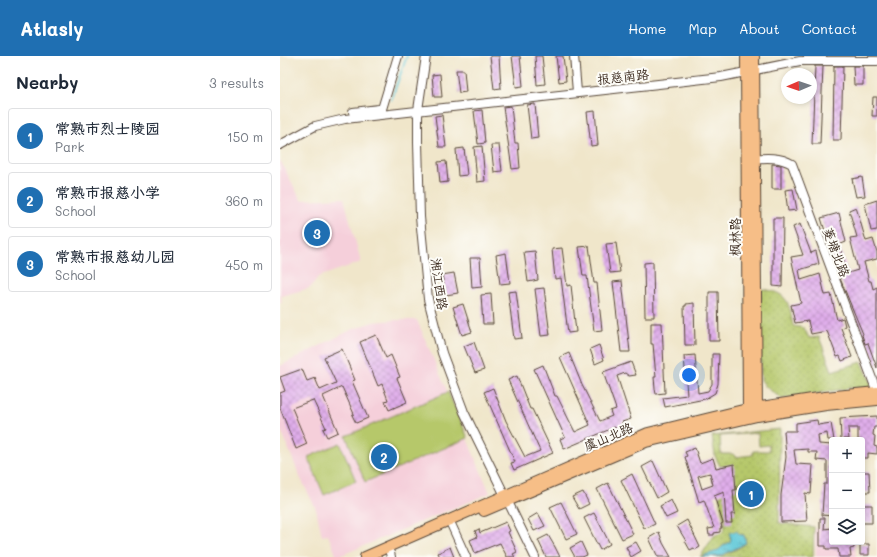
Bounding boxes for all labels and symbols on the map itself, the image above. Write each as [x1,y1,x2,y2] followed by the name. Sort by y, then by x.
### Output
[596,65,650,87] street label: 报慈南路
[781,68,817,104] north arrow
[726,217,743,257] street label: 枫林路
[304,218,330,248] pin: 3
[820,225,854,279] street label: 菱塘北路
[428,257,452,311] street label: 湘江西路
[679,365,699,385] your location
[581,418,635,454] street label: 虞山北路
[371,442,397,472] pin: 2
[738,479,764,509] pin: 1

